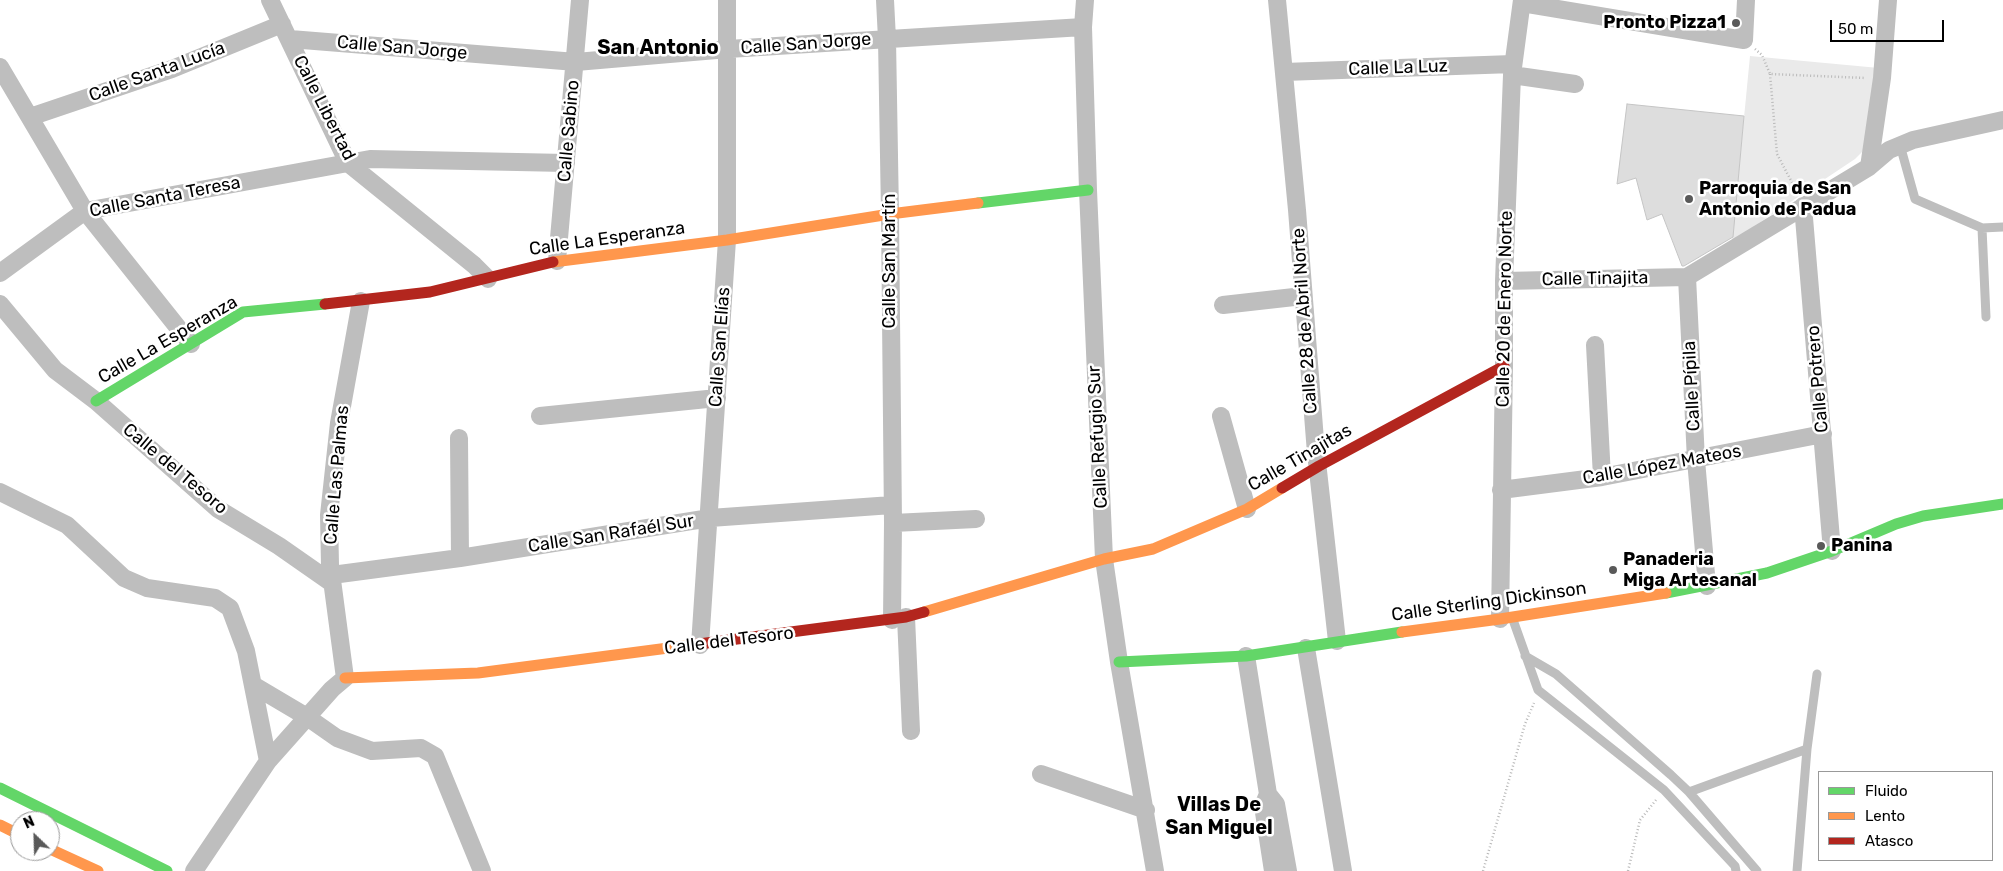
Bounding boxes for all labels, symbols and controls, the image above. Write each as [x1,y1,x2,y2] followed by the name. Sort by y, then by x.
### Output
[1833,10,1947,42] scale bar
[1603,12,1726,34] place label: Pronto Pizza1
[1730,17,1742,29] marker: Pronto Pizza1
[1838,20,1873,38] text: 50 m
[740,29,872,59] street label: Calle San Jorge
[336,32,468,64] street label: Calle San Jorge
[597,36,719,60] district label: San Antonio
[86,37,228,107] street label: Calle Santa Lucía
[288,52,360,164] street label: Calle Libertad
[1348,55,1448,81] street label: Calle La Luz
[554,79,584,183] street label: Calle Sabino
[88,172,242,222] street label: Calle Santa Teresa
[1699,178,1856,220] place label: Parroquia de San Antonio de Padua
[1683,193,1695,205] marker: Parroquia de San Antonio de Padua
[879,194,901,328] street label: Calle San Martín
[1492,210,1518,408] street label: Calle 20 de Enero Norte
[528,217,686,261] street label: Calle La Esperanza
[1288,227,1322,415] street label: Calle 28 de Abril Norte
[1541,267,1649,291] street label: Calle Tinajita
[705,286,735,408] street label: Calle San Elías
[95,291,241,389] street label: Calle La Esperanza
[1803,324,1833,434] street label: Calle Potrero
[1679,340,1705,432] street label: Calle Pípila
[1083,365,1113,509] street label: Calle Refugio Sur
[320,405,354,545] street label: Calle Las Palmas
[118,419,232,519] street label: Calle del Tesoro
[1244,420,1356,496] street label: Calle Tinajitas
[1581,440,1743,490] street label: Calle López Mateos
[526,510,696,558] street label: Calle San Rafaél Sur
[1831,535,1892,557] place label: Panina
[1815,540,1827,552] marker: Panina
[1623,549,1757,592] place label: Panaderia Miga Artesanal
[1607,564,1619,576] marker: Panaderia Miga Artesanal
[1390,578,1588,626] street label: Calle Sterling Dickinson
[663,622,795,660] street label: Calle del Tesoro
[1818,771,1993,861] legend
[1865,782,1908,800] text: Fluido
[1165,793,1273,840] district label: Villas De San Miguel
[1865,807,1905,825] text: Lento
[10,811,60,861] north arrow
[21,813,37,833] text: N
[1865,832,1913,850] text: Atasco

